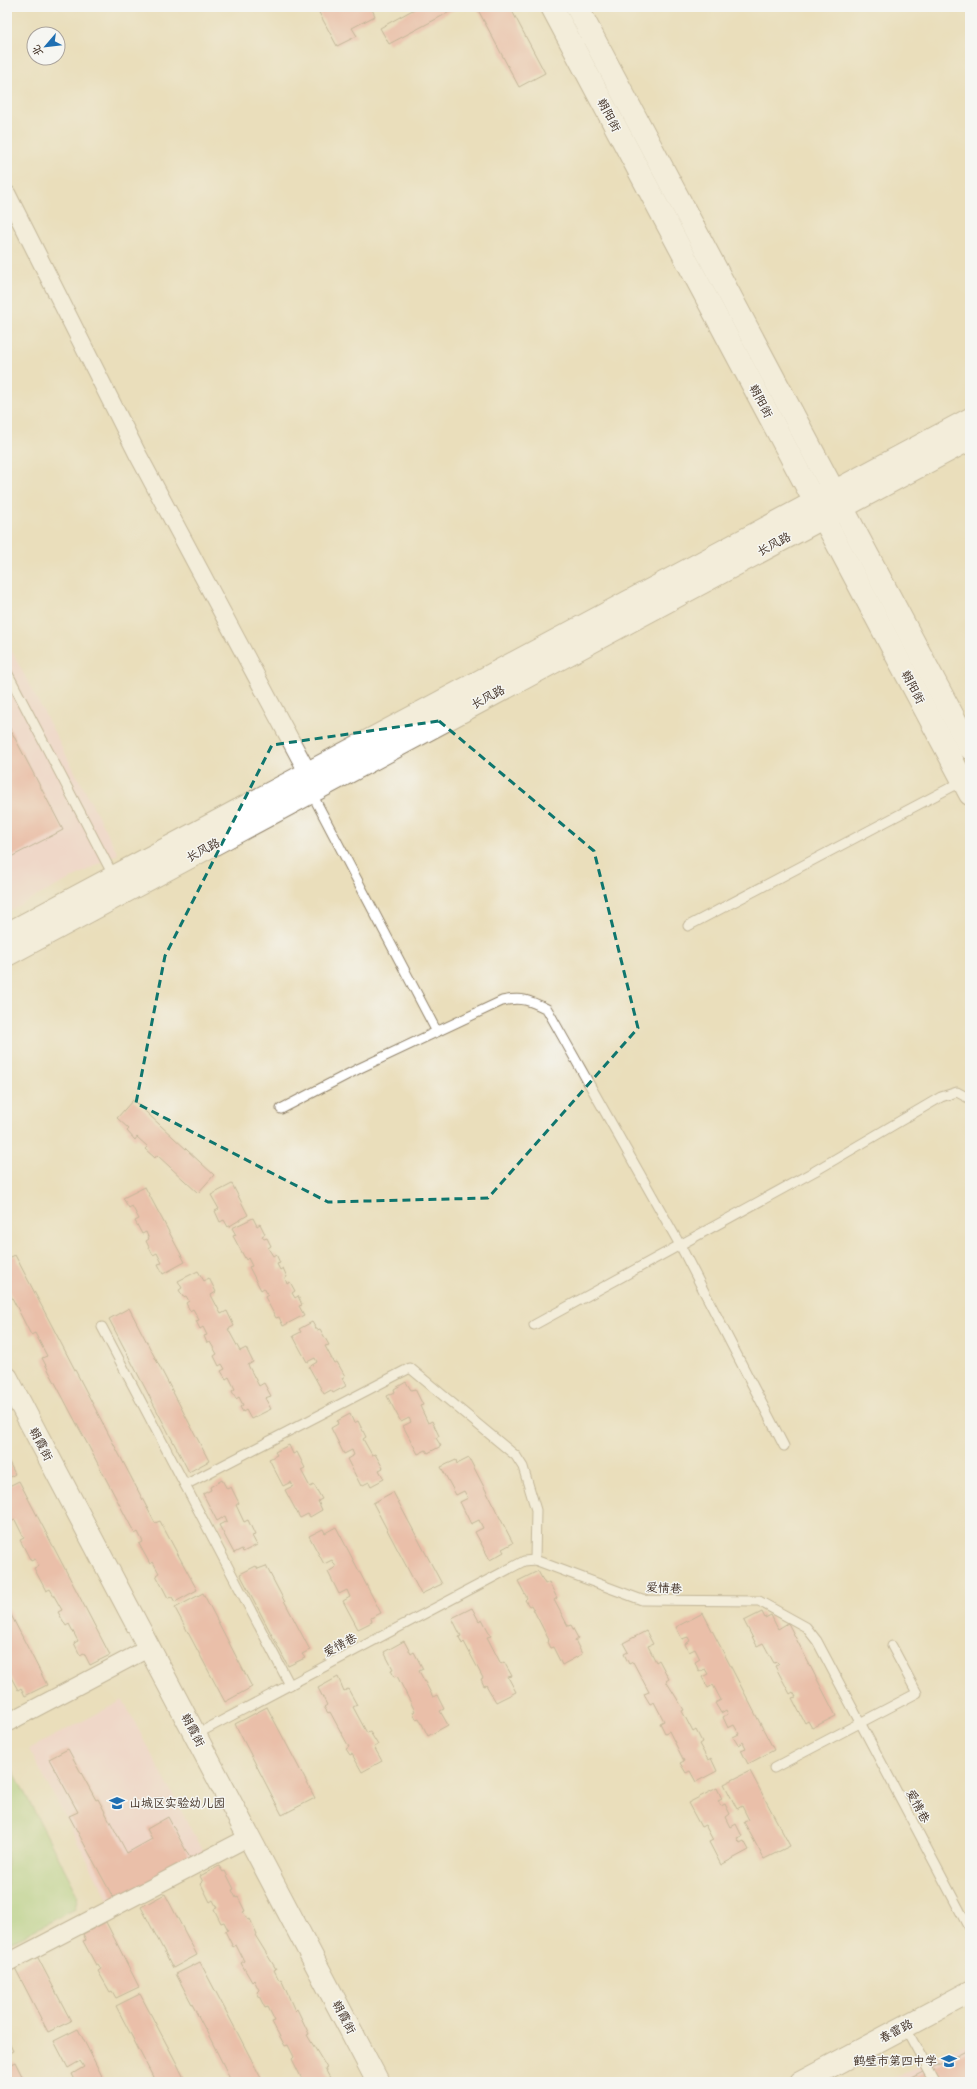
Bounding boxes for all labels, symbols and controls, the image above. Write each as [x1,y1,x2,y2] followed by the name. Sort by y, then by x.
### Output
[26,26,66,66] north arrow
[27,41,49,60] text: 北
[591,94,627,136] street label: 朝阳街
[743,380,779,422] street label: 朝阳街
[753,526,795,562] street label: 长风路
[895,666,931,708] street label: 朝阳街
[467,679,509,715] street label: 长风路
[182,832,224,868] street label: 长风路
[23,1423,59,1465] street label: 朝霞街
[645,1576,683,1600] street label: 爱情巷
[319,1627,361,1663] street label: 爱情巷
[175,1709,211,1751] street label: 朝霞街
[900,1785,936,1827] street label: 爱情巷
[129,1792,225,1814] place label: 山城区实验幼儿园
[108,1794,126,1812] school or university icon: 山城区实验幼儿园
[326,1996,362,2038] street label: 朝霞街
[875,2013,917,2049] street label: 春雷路
[853,2050,937,2072] place label: 鹤壁市第四中学
[940,2052,958,2070] school or university icon: 鹤壁市第四中学

